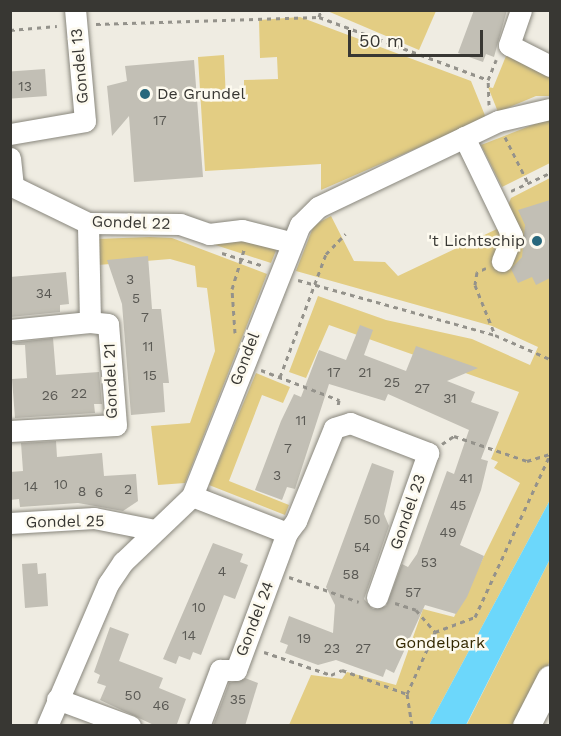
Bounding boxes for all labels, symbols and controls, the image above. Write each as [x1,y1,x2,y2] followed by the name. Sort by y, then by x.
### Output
[351,18,486,56] scale bar
[67,27,93,105] street label: Gondel 13
[359,30,404,51] text: 50 m
[18,78,32,94] house number: 13
[157,84,245,104] place label: De Grundel
[138,87,152,101] marker: De Grundel
[153,112,167,128] house number: 17
[91,212,171,234] street label: Gondel 22
[428,231,525,251] place label: 't Lichtschip
[530,234,544,248] marker: 't Lichtschip
[126,271,134,287] house number: 3
[36,285,52,301] house number: 34
[132,290,140,306] house number: 5
[141,309,149,325] house number: 7
[226,330,264,388] street label: Gondel
[143,338,153,354] house number: 11
[100,343,122,419] street label: Gondel 21
[327,364,341,380] house number: 17
[358,364,372,380] house number: 21
[143,367,157,383] house number: 15
[384,374,400,390] house number: 25
[414,380,430,396] house number: 27
[71,385,87,401] house number: 22
[42,387,58,403] house number: 26
[443,390,457,406] house number: 31
[296,412,306,428] house number: 11
[284,440,292,456] house number: 7
[273,467,281,483] house number: 3
[459,470,473,486] house number: 41
[386,471,430,553] street label: Gondel 23
[54,476,68,492] house number: 10
[24,478,38,494] house number: 14
[124,481,132,497] house number: 2
[78,483,86,499] house number: 8
[95,484,103,500] house number: 6
[450,497,466,513] house number: 45
[364,511,380,527] house number: 50
[25,512,105,532] street label: Gondel 25
[439,524,457,540] house number: 49
[354,539,370,555] house number: 54
[421,554,437,570] house number: 53
[218,563,226,579] house number: 4
[343,566,359,582] house number: 58
[232,579,278,659] street label: Gondel 24
[405,584,421,600] house number: 57
[192,599,206,615] house number: 10
[182,627,196,643] house number: 14
[297,630,311,646] house number: 19
[395,633,485,653] park label: Gondelpark
[324,640,340,656] house number: 23
[355,640,371,656] house number: 27
[125,687,141,703] house number: 50
[230,691,246,707] house number: 35
[152,697,170,713] house number: 46

